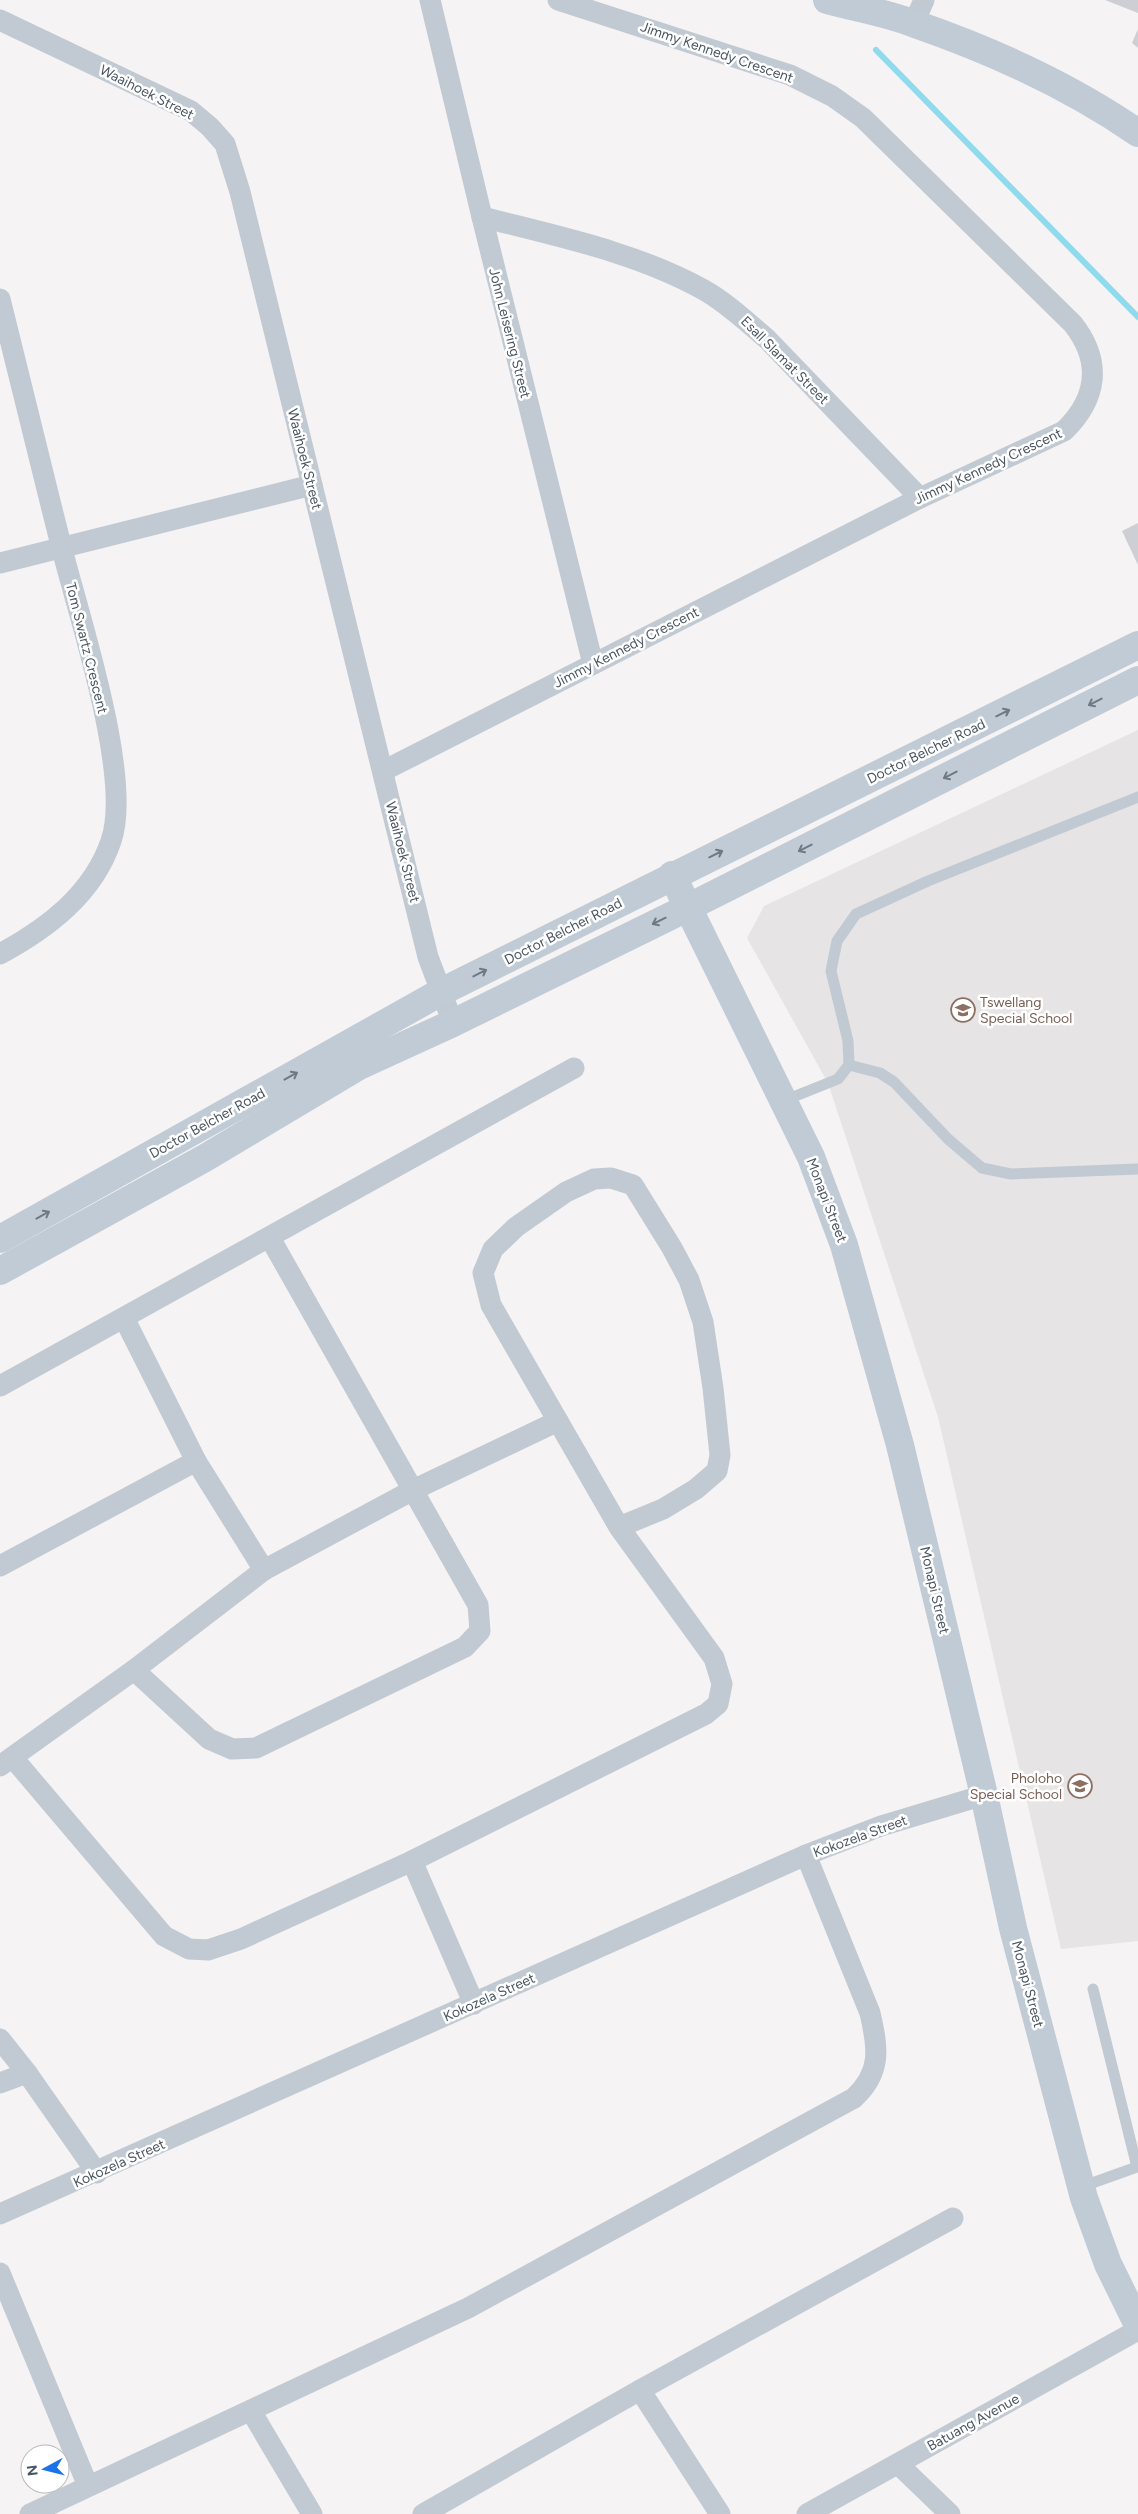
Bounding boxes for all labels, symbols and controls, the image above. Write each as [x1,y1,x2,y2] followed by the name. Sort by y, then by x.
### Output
[638,18,796,87] street label: Jimmy Kennedy Crescent
[97,61,197,123] street label: Waaihoek Street
[485,266,534,400] street label: John Leisering Street
[737,313,832,408] street label: Esall Slamat Street
[284,407,325,511] street label: Waaihoek Street
[912,425,1065,508] street label: Jimmy Kennedy Crescent
[62,581,111,715] street label: Tom Swartz Crescent
[551,603,702,691] street label: Jimmy Kennedy Crescent
[1087,697,1102,707] one-way arrow
[995,708,1010,717] one-way arrow
[864,715,988,788] street label: Doctor Belcher Road
[942,770,957,780] one-way arrow
[382,800,423,904] street label: Waaihoek Street
[797,843,812,853] one-way arrow
[708,849,723,858] one-way arrow
[502,894,625,968] street label: Doctor Belcher Road
[652,917,667,927] one-way arrow
[472,968,487,977] one-way arrow
[980,994,1072,1027] place label: Tswellang Special School
[950,997,976,1023] school or university icon: Tswellang Special School
[284,1071,299,1081] one-way arrow
[146,1085,268,1162] street label: Doctor Belcher Road
[803,1156,850,1245] street label: Monapi Street
[35,1210,50,1220] one-way arrow
[916,1545,953,1635] street label: Monapi Street
[970,1770,1062,1803] place label: Pholoho Special School
[1067,1773,1093,1799] school or university icon: Pholoho Special School
[811,1812,909,1861] street label: Kokozela Street
[1008,1939,1047,2029] street label: Monapi Street
[441,1970,538,2025] street label: Kokozela Street
[71,2136,168,2191] street label: Kokozela Street
[924,2390,1023,2455] street label: Batuang Avenue
[20,2444,70,2494] north arrow
[23,2464,42,2477] text: N

